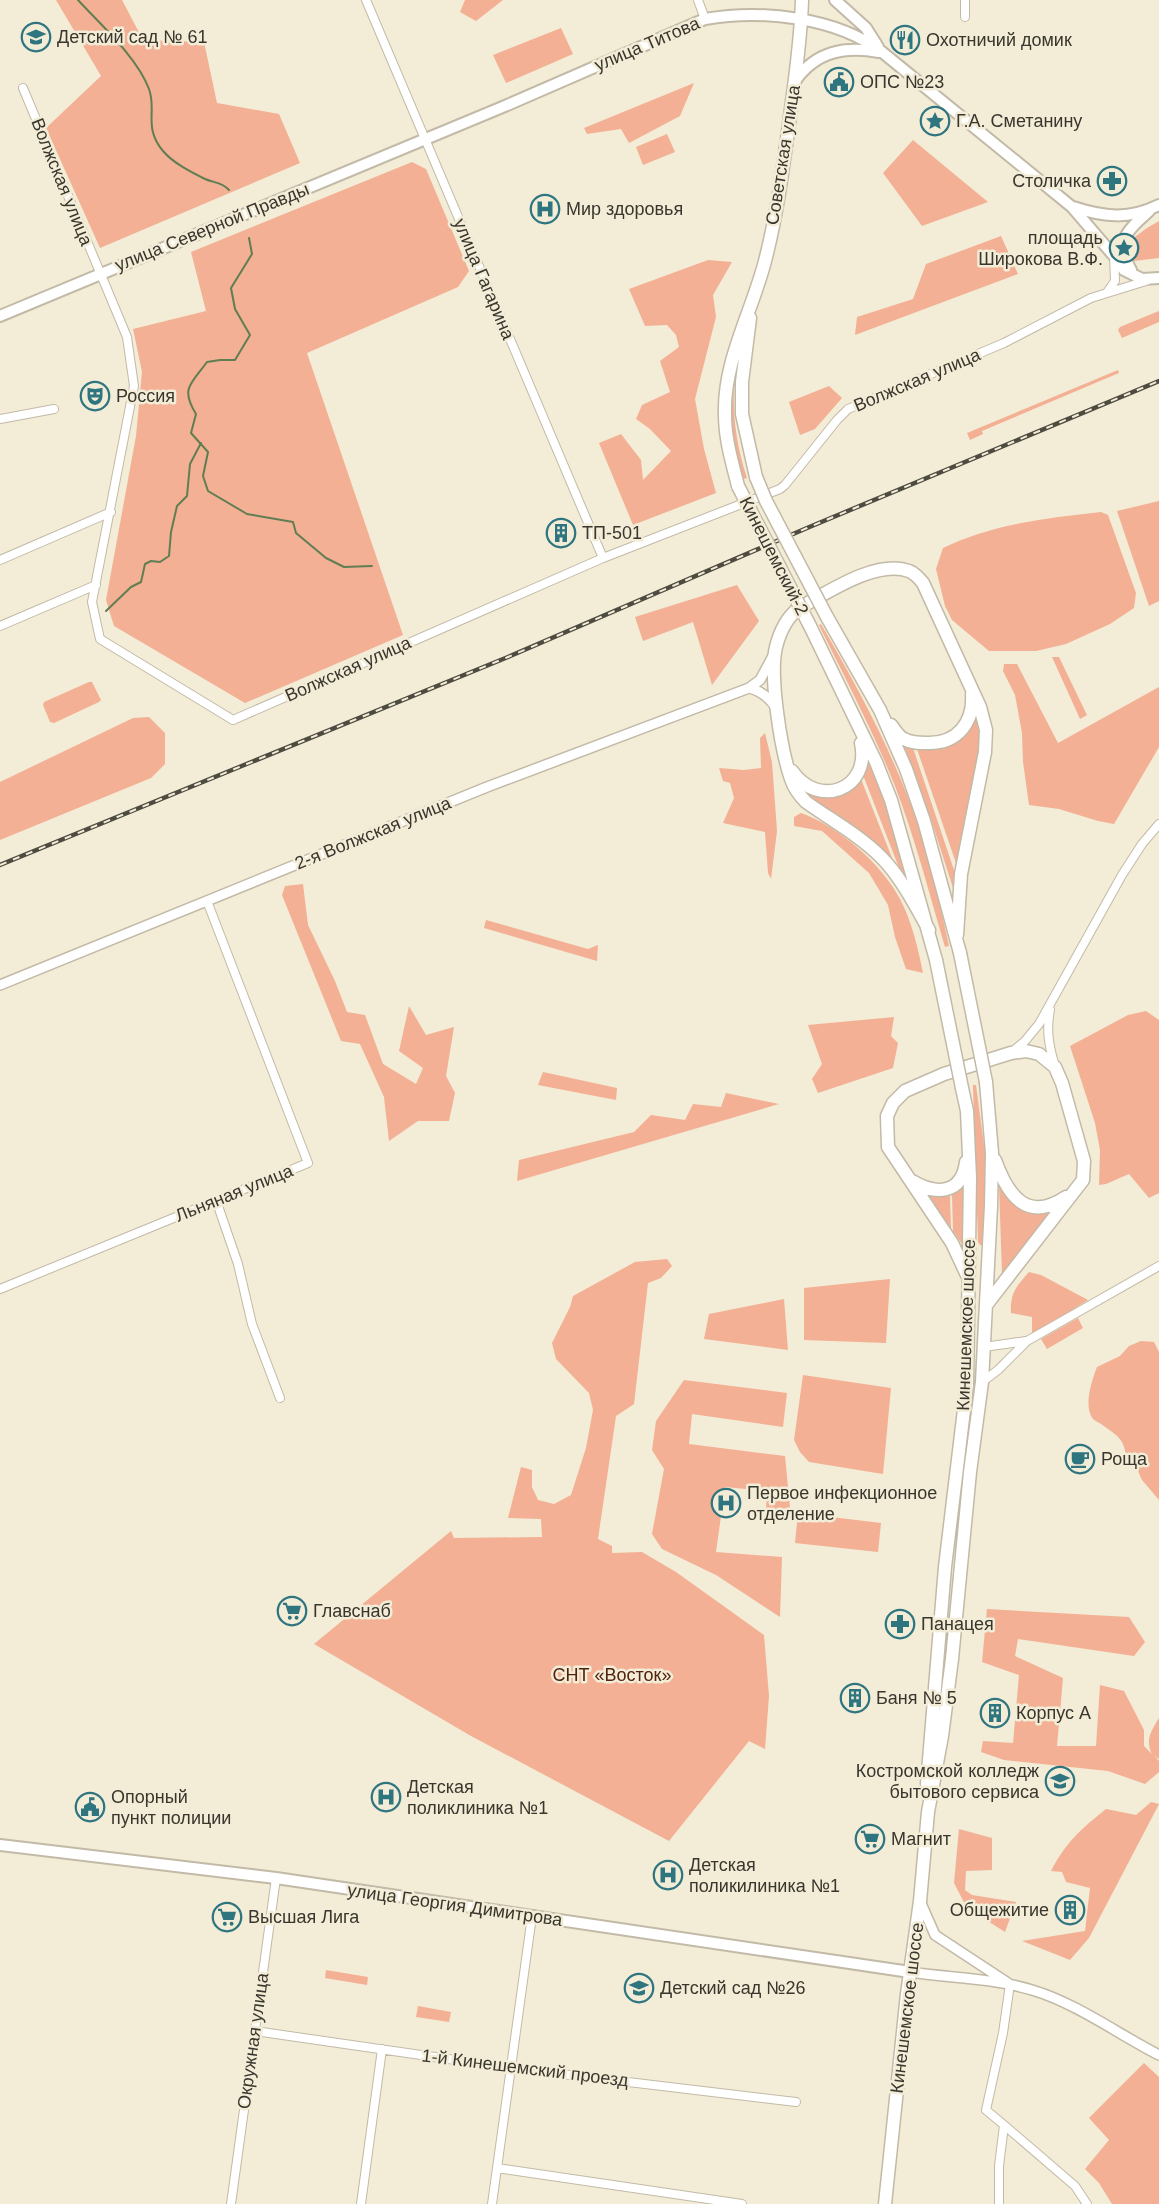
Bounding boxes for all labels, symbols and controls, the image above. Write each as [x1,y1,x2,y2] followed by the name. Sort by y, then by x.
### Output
[591,12,703,75] street label: улица Титова
[20,21,52,53] school or university icon: Детский сад № 61
[889,24,921,56] restaurant icon: Охотничий домик
[57,27,207,47] place label: Детский сад № 61
[926,30,1072,50] place label: Охотничий домик
[823,66,855,98] public building icon: ОПС №23
[860,72,944,92] place label: ОПС №23
[762,83,804,226] street label: Советская улица
[919,105,951,137] place icon: Г.А. Сметанину
[956,111,1082,131] place label: Г.А. Сметанину
[27,115,97,250] street label: Волжская улица
[1096,165,1128,197] pharmacy icon: Столичка
[1012,171,1092,191] place label: Столичка
[112,179,312,275] street label: улица Северной Правды
[529,193,561,225] hospital icon: Мир здоровья
[566,199,683,219] place label: Мир здоровья
[450,216,519,343] street label: улица Гагарина
[978,228,1103,269] place label: площадь Широкова В.Ф.
[1108,232,1140,264] place icon: площадь Широкова В.Ф.
[851,344,984,416] street label: Волжская улица
[79,380,111,412] theatre icon: Россия
[116,386,175,406] place label: Россия
[736,493,812,619] street label: Кинешемский-2
[545,517,577,549] building icon: ТП-501
[582,523,642,543] place label: ТП-501
[282,632,415,706] street label: Волжская улица
[292,792,455,873] street label: 2-я Волжская улица
[172,1160,297,1226] street label: Льняная улица
[953,1239,979,1411] street label: Кинешемское шоссе
[1064,1443,1096,1475] cafe icon: Роща
[1101,1449,1148,1469] place label: Роща
[747,1483,937,1524] place label: Первое инфекционное отделение
[710,1487,742,1519] hospital icon: Первое инфекционное отделение
[276,1595,308,1627] supermarket icon: Главснаб
[313,1601,391,1621] place label: Главснаб
[884,1608,916,1640] pharmacy icon: Панацея
[921,1614,994,1634] place label: Панацея
[553,1665,671,1685] park label: СНТ «Восток»
[839,1682,871,1714] building icon: Баня № 5
[876,1688,957,1708] place label: Баня № 5
[979,1697,1011,1729] building icon: Корпус А
[1016,1703,1091,1723] place label: Корпус А
[856,1761,1040,1802] place label: Костромской колледж бытового сервиса
[1044,1765,1076,1797] school or university icon: Костромской колледж бытового сервиса
[407,1777,548,1818] place label: Детская поликлиника №1
[370,1781,402,1813] hospital icon: Детская поликлиника №1
[111,1787,231,1828] place label: Опорный пункт полиции
[74,1791,106,1823] public building icon: Опорный пункт полиции
[854,1823,886,1855] supermarket icon: Магнит
[891,1829,951,1849] place label: Магнит
[689,1855,840,1896] place label: Детская поликилиника №1
[652,1859,684,1891] hospital icon: Детская поликилиника №1
[346,1880,565,1930] street label: улица Георгия Димитрова
[1054,1894,1086,1926] building icon: Общежитие
[950,1900,1049,1920] place label: Общежитие
[211,1901,243,1933] supermarket icon: Высшая Лига
[248,1907,360,1927] place label: Высшая Лига
[887,1921,927,2095] street label: Кинешемское шоссе
[234,1971,273,2110] street label: Окружная улица
[623,1972,655,2004] school or university icon: Детский сад №26
[660,1978,805,1998] place label: Детский сад №26
[421,2045,630,2091] street label: 1-й Кинешемский проезд

